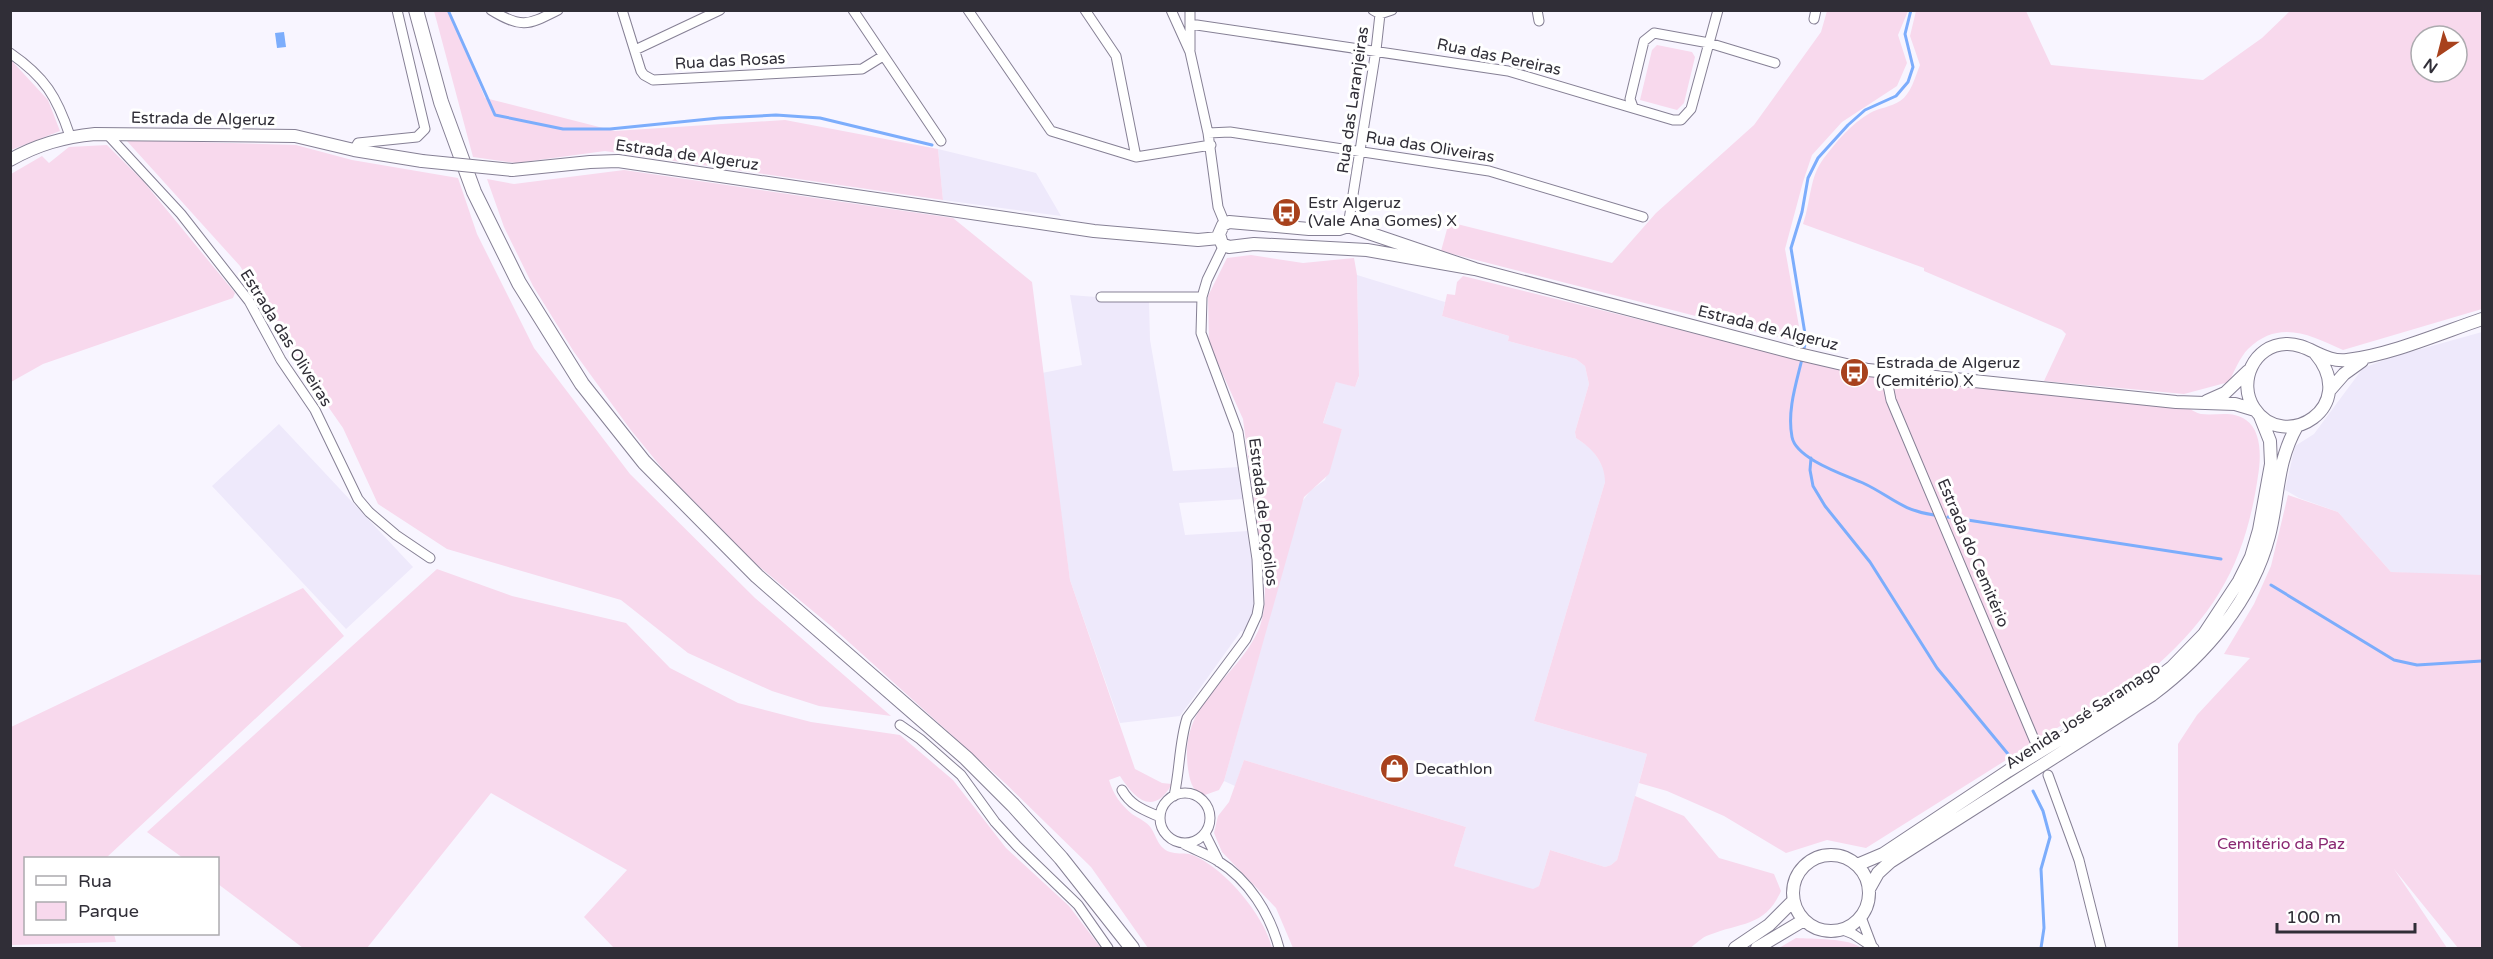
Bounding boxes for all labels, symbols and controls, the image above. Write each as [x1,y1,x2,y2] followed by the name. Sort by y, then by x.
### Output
[2409,24,2469,84] north arrow
[1333,25,1373,175] street label: Rua das Laranjeiras
[1435,34,1563,80] street label: Rua das Pereiras
[674,48,786,74] street label: Rua das Rosas
[2420,54,2442,77] text: N
[131,108,275,130] street label: Estrada de Algeruz
[1364,127,1496,167] street label: Rua das Oliveiras
[614,135,760,175] street label: Estrada de Algeruz
[1308,193,1457,231] place label: Estr Algeruz (Vale Ana Gomes) X
[1271,196,1303,228] bus stop icon: Estr Algeruz (Vale Ana Gomes) X
[236,266,336,410] street label: Estrada das Oliveiras
[1696,301,1840,355] street label: Estrada de Algeruz
[1876,353,2020,391] place label: Estrada de Algeruz (Cemitério) X
[1839,356,1871,388] bus stop icon: Estrada de Algeruz (Cemitério) X
[1244,437,1282,587] street label: Estrada de Poçoilos
[1933,476,2013,630] street label: Estrada do Cemitério
[2002,658,2164,774] street label: Avenida José Saramago
[1378,753,1410,785] shop icon: Decathlon
[1415,759,1492,779] place label: Decathlon
[2217,834,2345,854] park label: Cemitério da Paz
[24,857,219,935] legend
[78,870,112,892] text: Rua
[2277,896,2415,934] scale bar
[78,900,139,922] text: Parque
[2286,906,2341,928] text: 100 m

